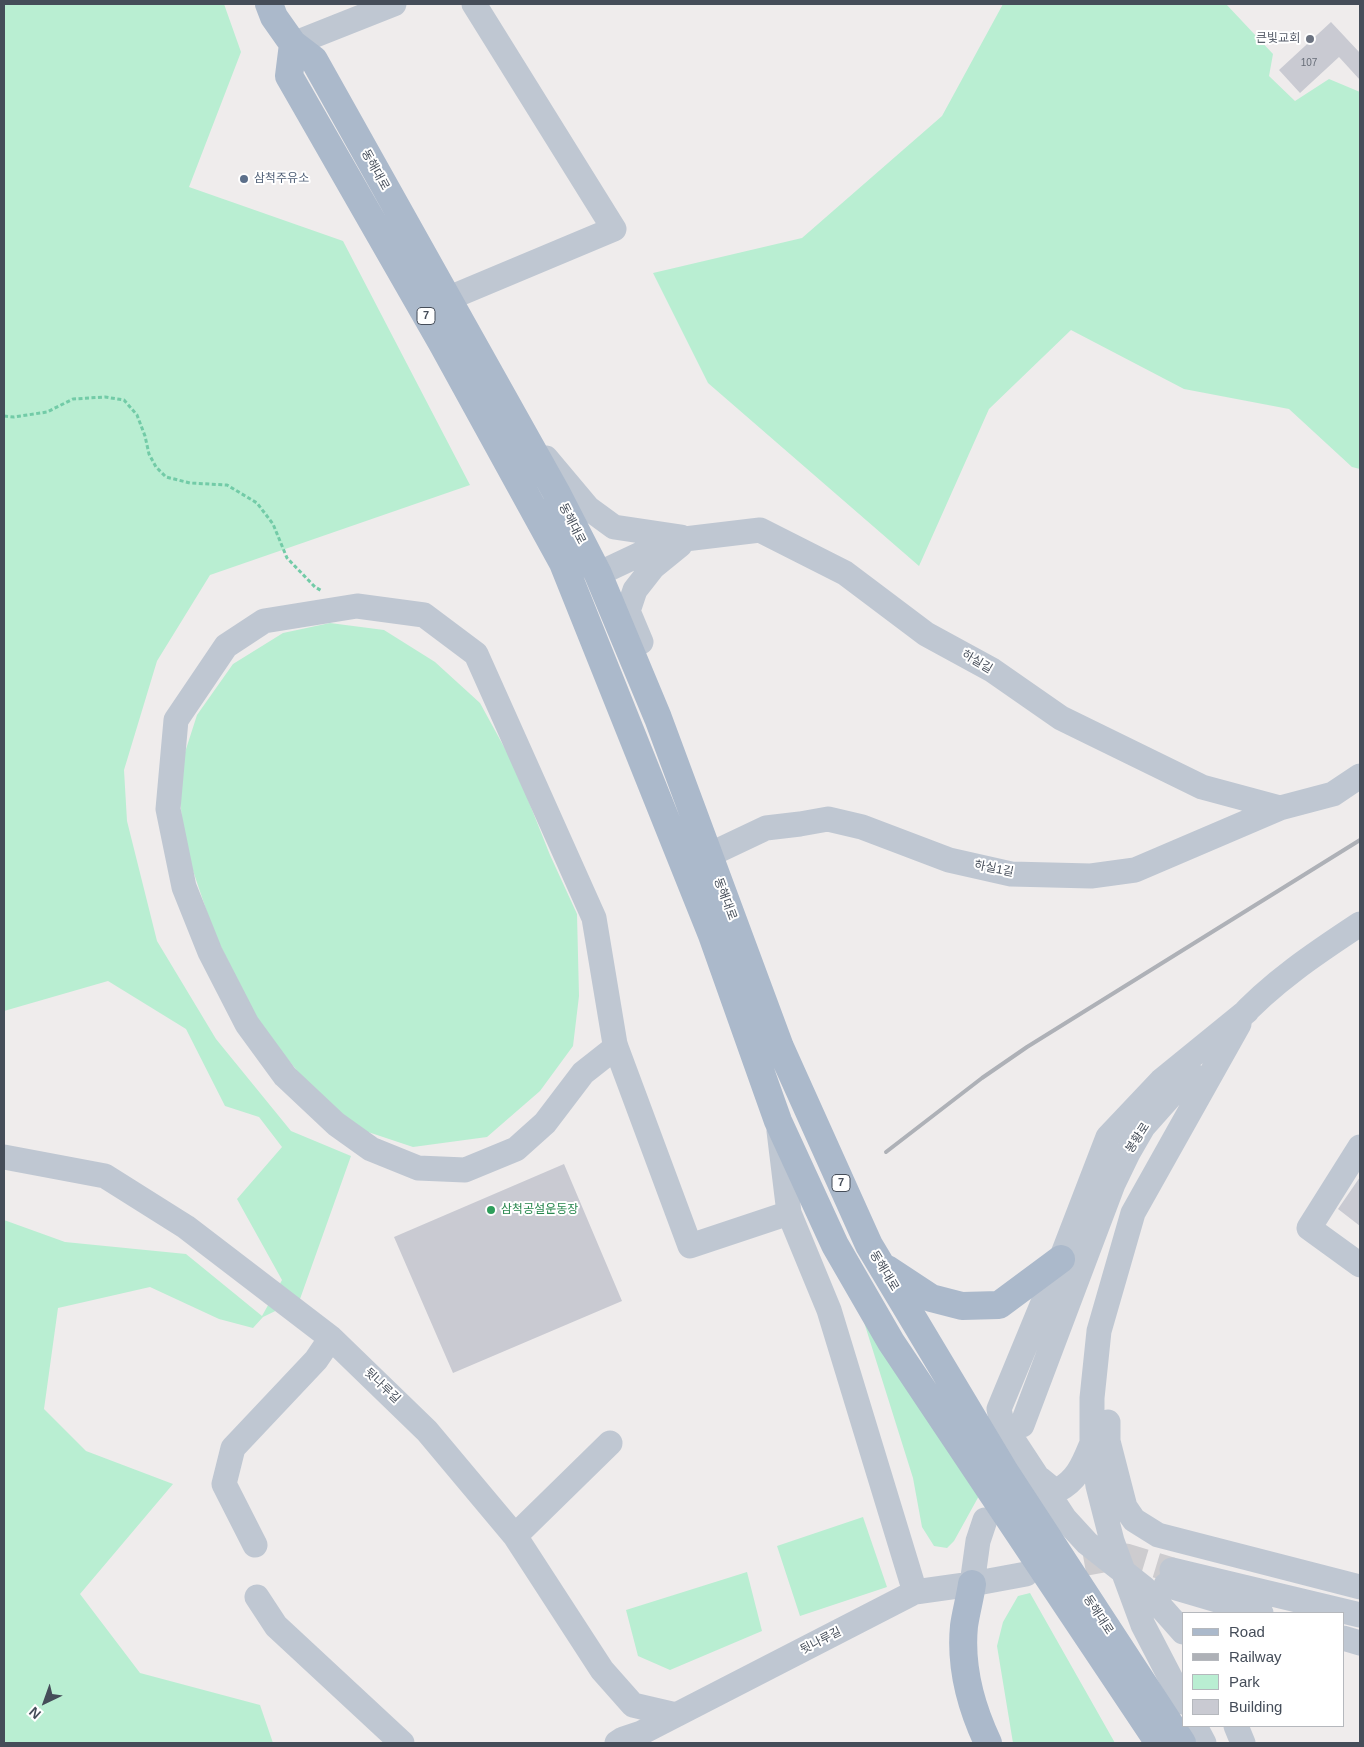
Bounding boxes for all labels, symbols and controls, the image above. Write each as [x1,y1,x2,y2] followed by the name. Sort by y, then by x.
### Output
[1256,32,1300,46] place label: 큰빛교회
[1304,33,1316,45] marker: 큰빛교회
[1301,57,1317,69] house number: 107
[358,147,392,193] street label: 동해대로
[254,172,309,186] place label: 삼척주유소
[238,173,250,185] marker: 삼척주유소
[417,308,435,324] road number: 7
[556,501,588,547] street label: 동해대로
[959,647,995,677] street label: 하실길
[973,858,1015,880] street label: 하실1길
[711,876,739,922] street label: 동해대로
[1123,1120,1153,1156] street label: 봉황로
[832,1174,850,1192] road number: 7
[501,1203,578,1217] place label: 삼척공설운동장
[485,1204,497,1216] marker: 삼척공설운동장
[866,1248,902,1294] street label: 동해대로
[361,1365,403,1407] street label: 뒷나루길
[1080,1593,1116,1637] street label: 동해대로
[1182,1612,1344,1727] legend
[1229,1623,1265,1640] text: Road
[798,1625,844,1657] street label: 뒷나루길
[1229,1648,1282,1665] text: Railway
[1229,1673,1260,1690] text: Park
[20,1677,70,1727] north arrow
[1229,1698,1282,1715] text: Building
[26,1704,44,1722] text: N

